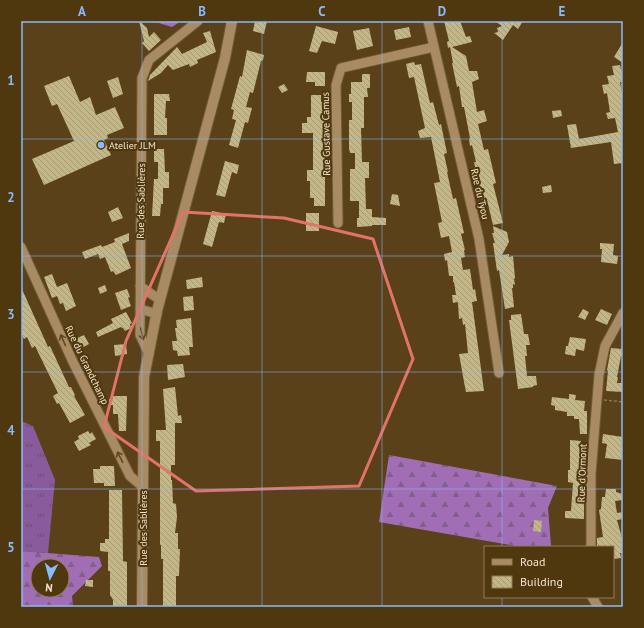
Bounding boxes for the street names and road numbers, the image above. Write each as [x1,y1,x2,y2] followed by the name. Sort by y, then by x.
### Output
[319,92,333,176] street label: Rue Gustave Camus
[134,163,148,239] street label: Rue des Sablières
[468,167,492,221] street label: Rue du Tyou
[62,323,112,407] street label: Rue du Grandchamp
[574,443,590,503] street label: Rue d'Ormont
[137,490,150,566] street label: Rue des Sablières

